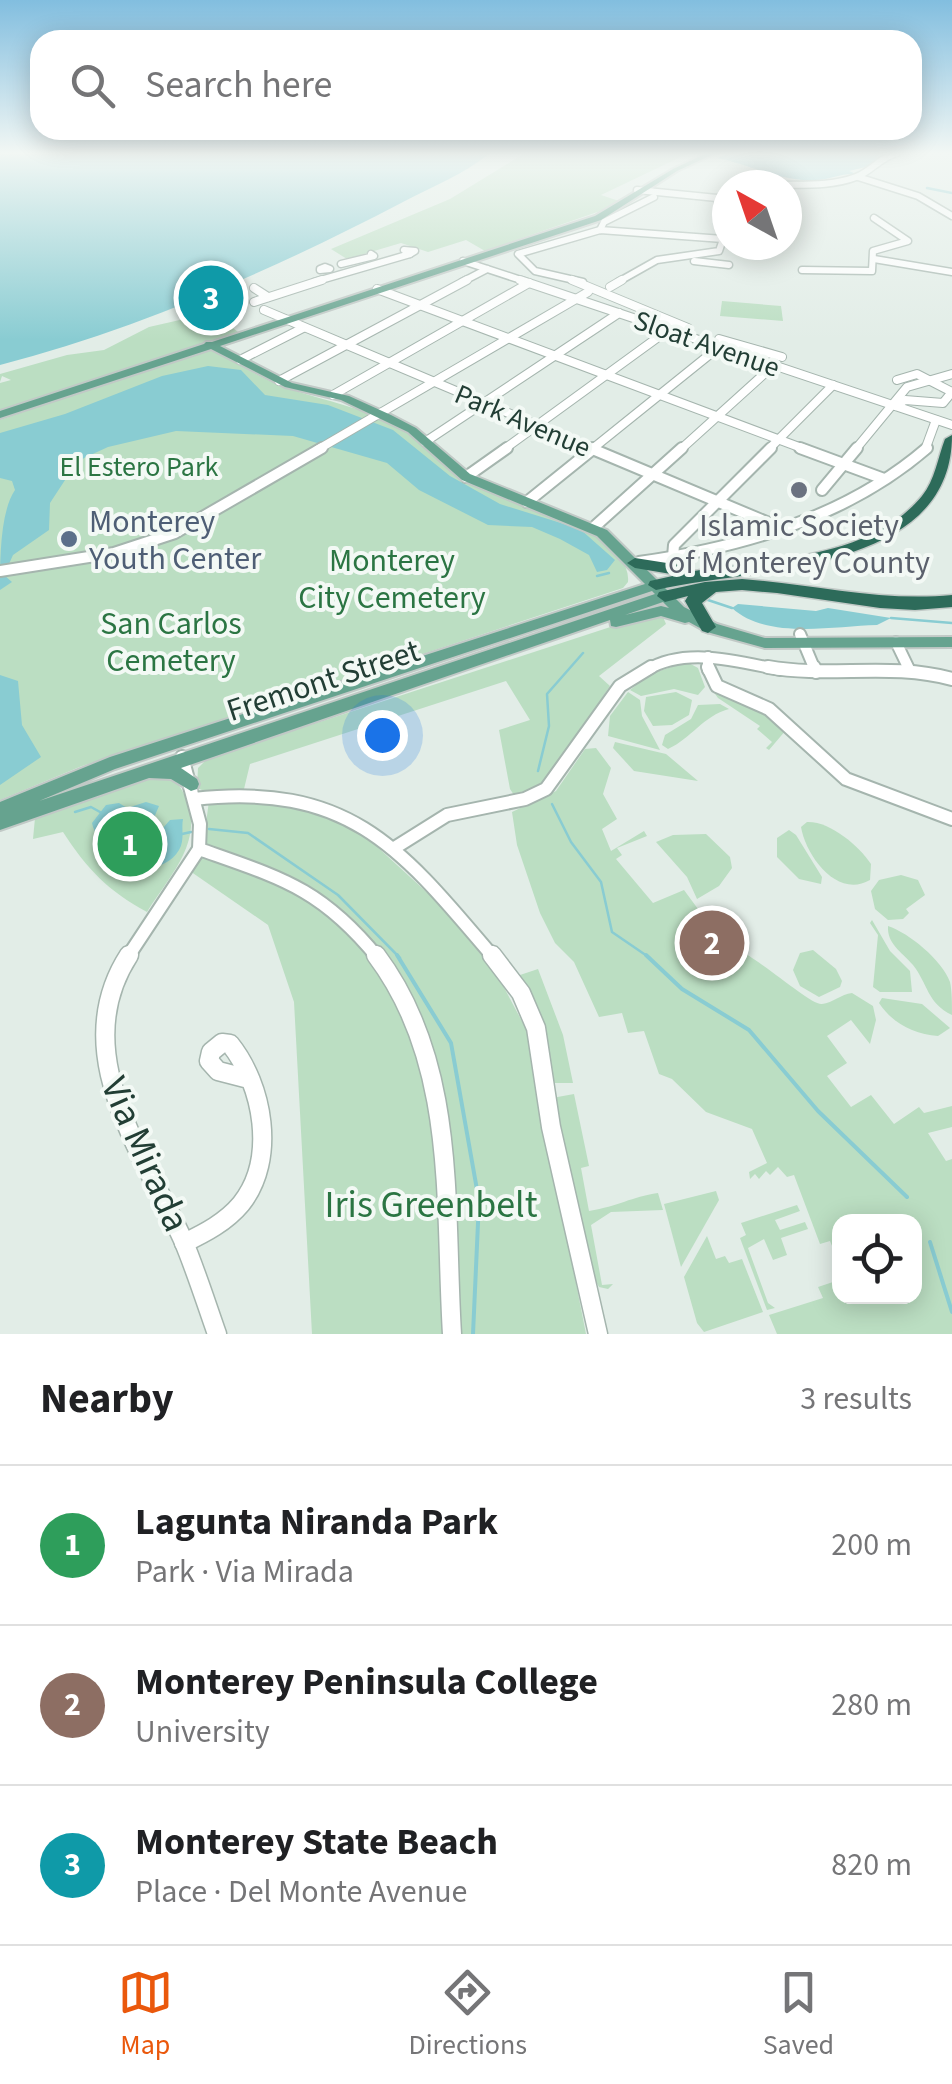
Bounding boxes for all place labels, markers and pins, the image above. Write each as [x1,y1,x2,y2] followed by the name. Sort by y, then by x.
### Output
[178,260,244,336] pin: 3
[788,479,810,501] marker: Islamic Society of Monterey County
[88,499,262,582] place label: Monterey Youth Center
[668,503,930,586] place label: Islamic Society of Monterey County
[58,528,80,550] marker: Monterey Youth Center
[98,806,162,882] pin: 1
[680,906,744,980] pin: 2

